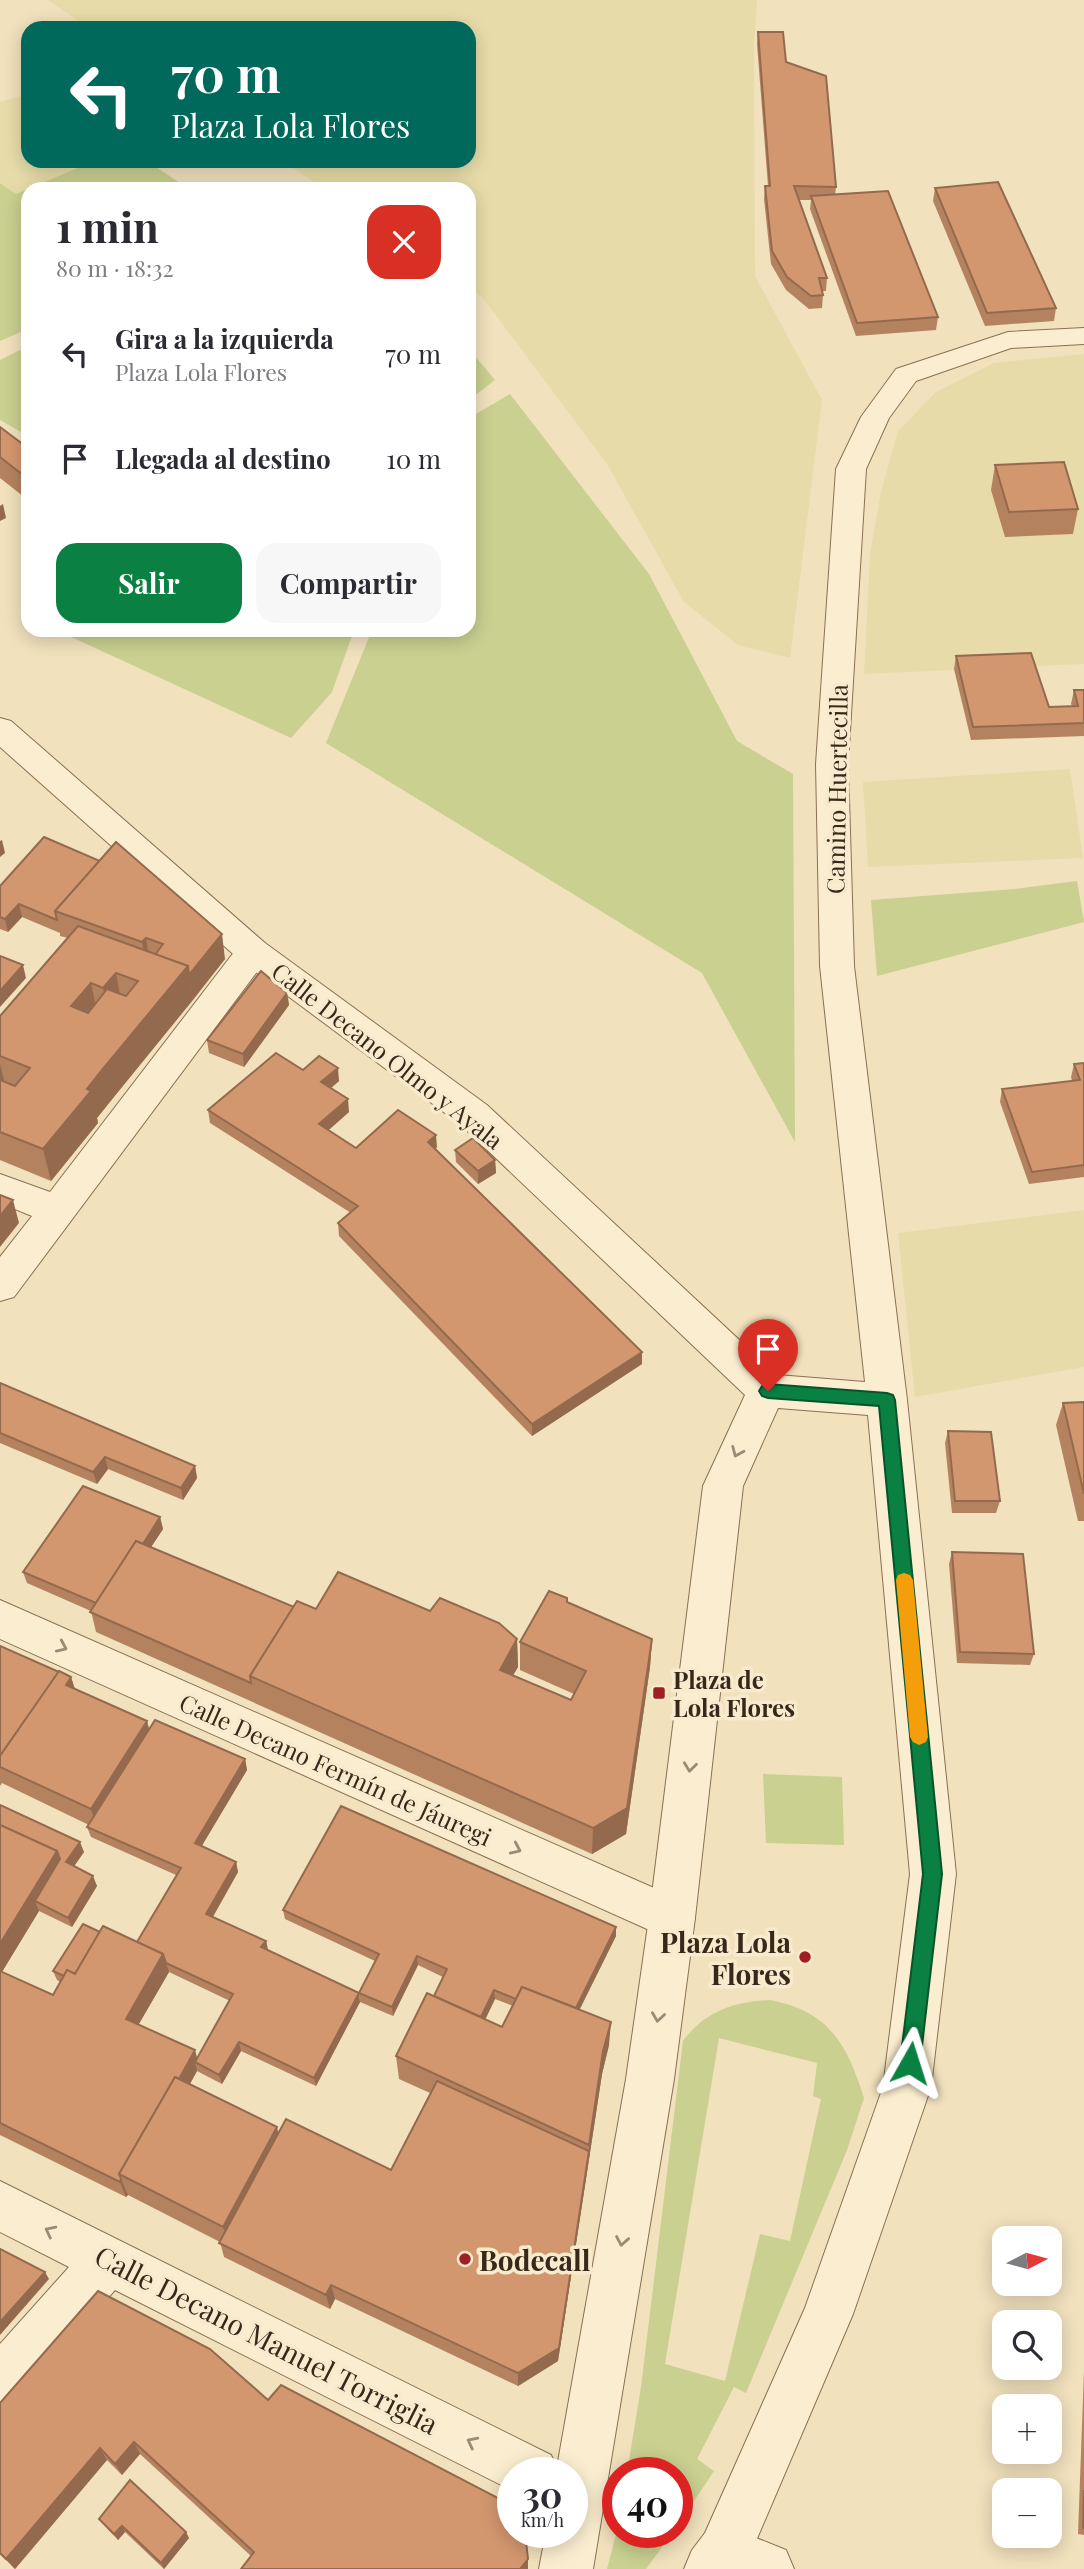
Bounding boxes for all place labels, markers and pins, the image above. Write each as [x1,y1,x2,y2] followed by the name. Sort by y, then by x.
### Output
[738,1319,798,1391] pin
[673,1663,795,1723] place label: Plaza de Lola Flores
[651,1685,667,1701] marker: Plaza de Lola Flores
[660,1923,791,1992] place label: Plaza Lola Flores
[797,1949,813,1965] marker: Plaza Lola Flores
[479,2241,591,2278] place label: Bodecall
[457,2251,473,2267] marker: Bodecall

